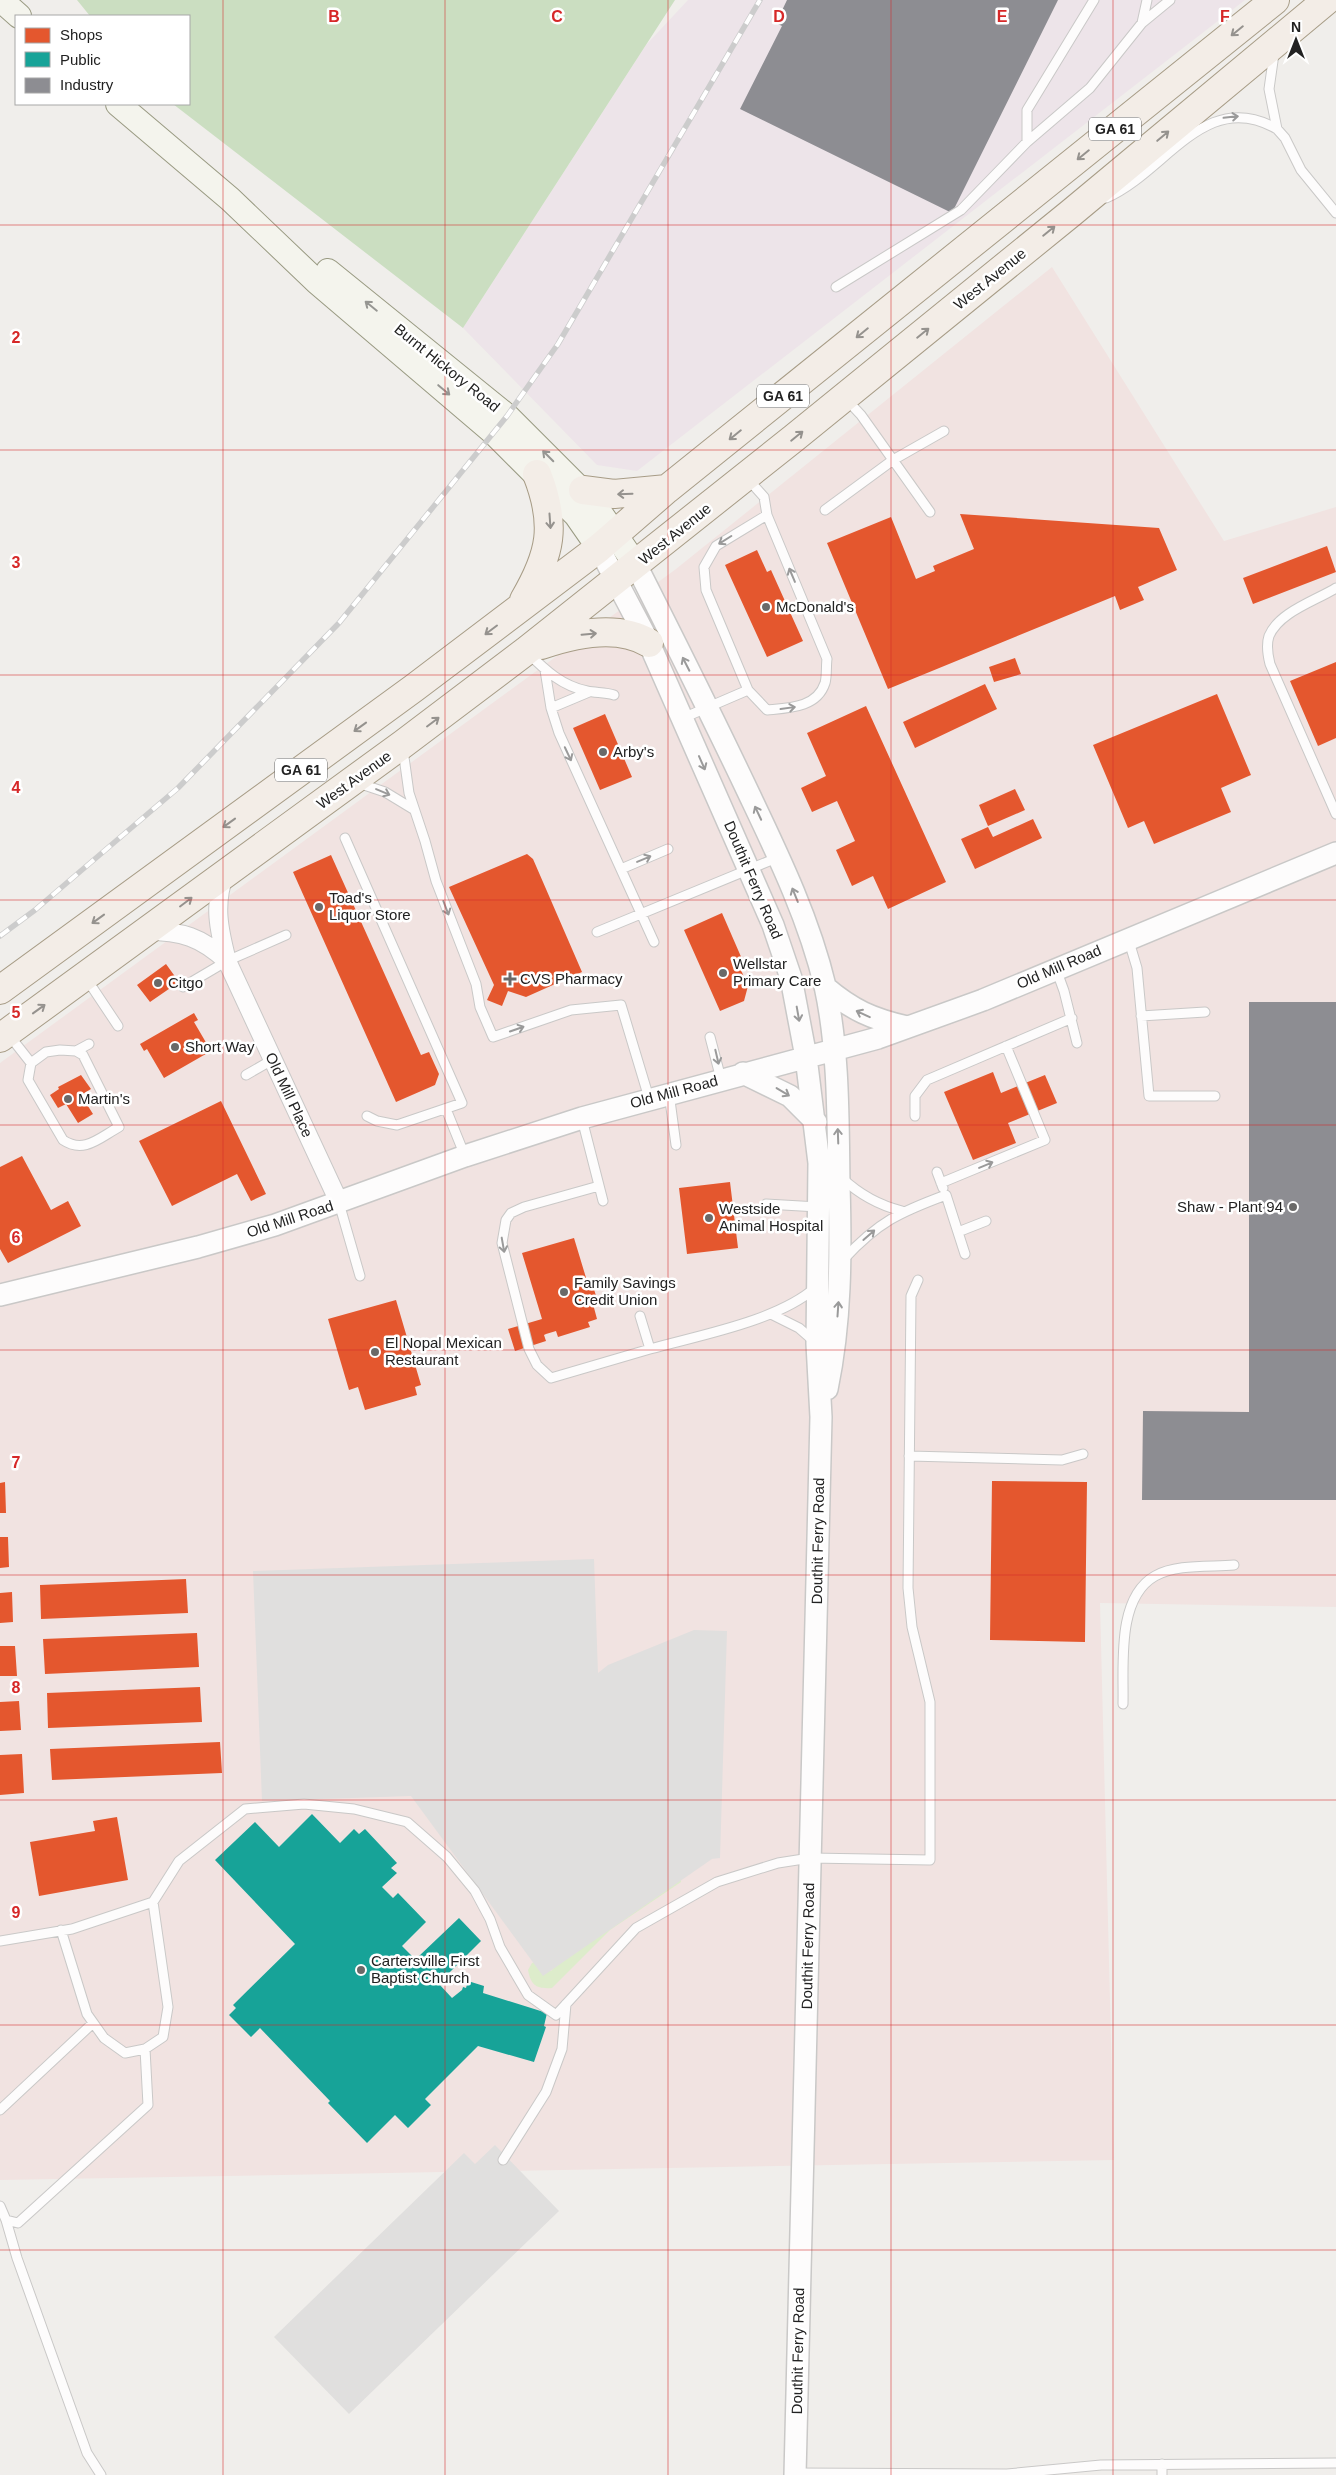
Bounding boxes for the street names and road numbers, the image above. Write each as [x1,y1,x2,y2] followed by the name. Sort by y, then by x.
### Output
[1089,118,1141,140] road number: GA 61
[950,244,1029,313] street label: West Avenue
[391,320,503,415] street label: Burnt Hickory Road
[757,384,809,408] road number: GA 61
[635,499,714,568] street label: West Avenue
[313,747,394,812] street label: West Avenue
[275,758,327,782] road number: GA 61
[721,818,786,941] street label: Douthit Ferry Road
[1014,941,1104,992] street label: Old Mill Road
[262,1050,317,1140] street label: Old Mill Place
[628,1072,720,1111] street label: Old Mill Road
[244,1197,335,1241] street label: Old Mill Road
[808,1477,827,1604] street label: Douthit Ferry Road
[798,1882,817,2009] street label: Douthit Ferry Road
[788,2287,807,2414] street label: Douthit Ferry Road

